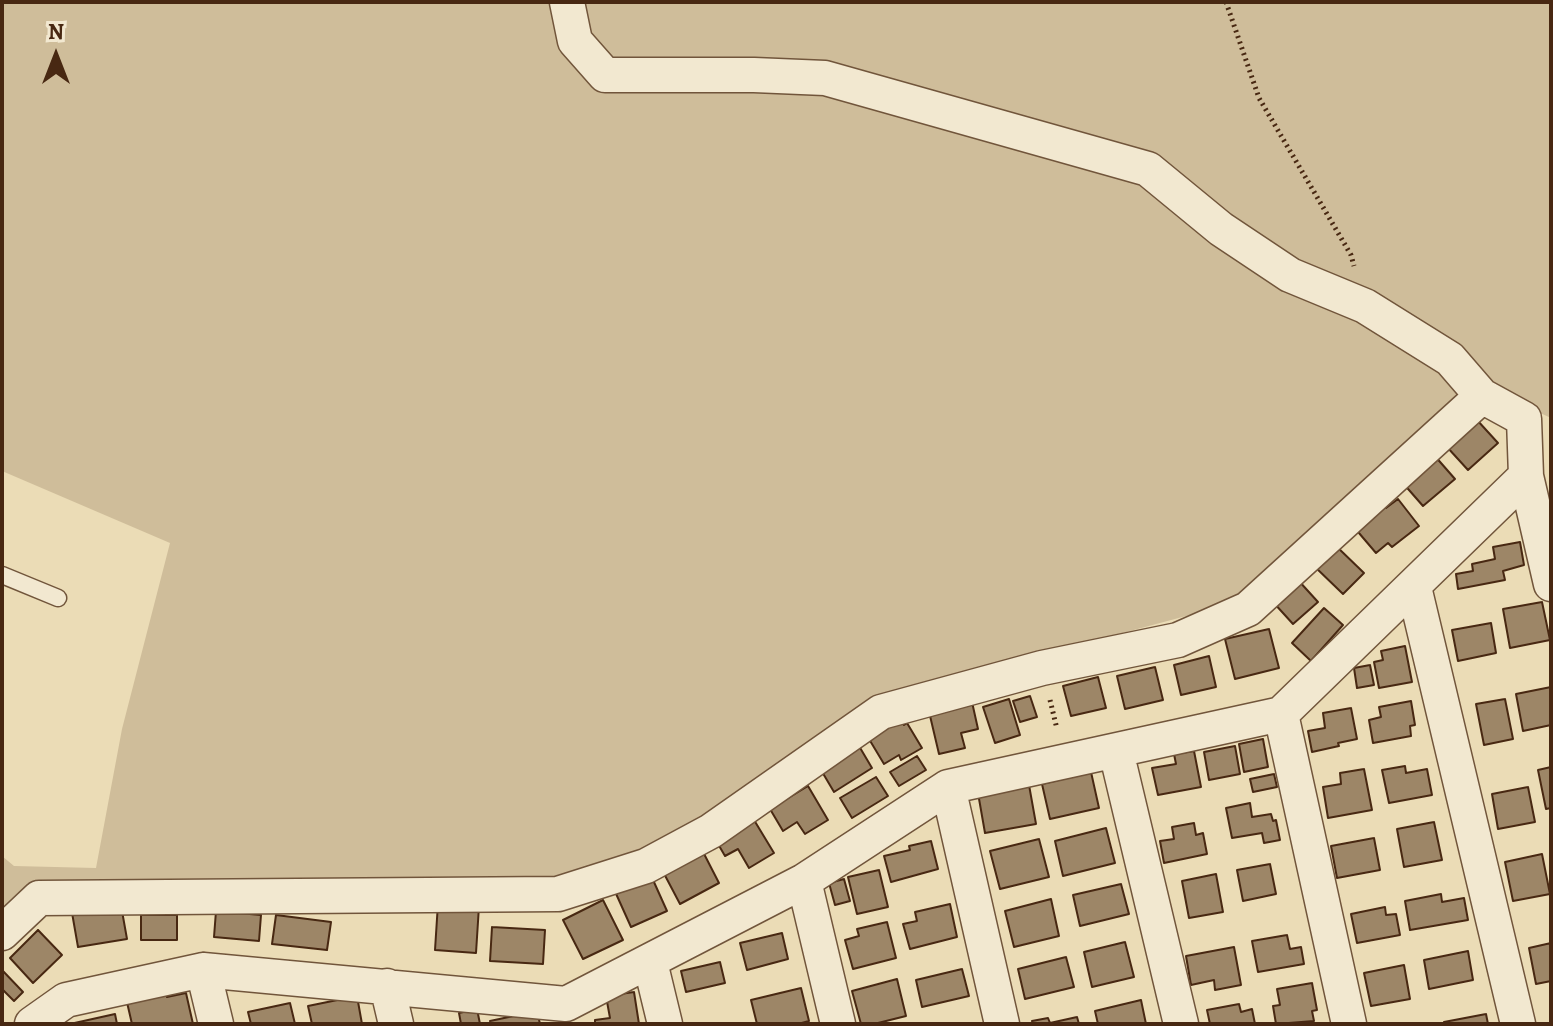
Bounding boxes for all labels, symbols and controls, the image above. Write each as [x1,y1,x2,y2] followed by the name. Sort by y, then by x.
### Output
[16,16,96,96] north arrow
[48,17,64,47] text: N

